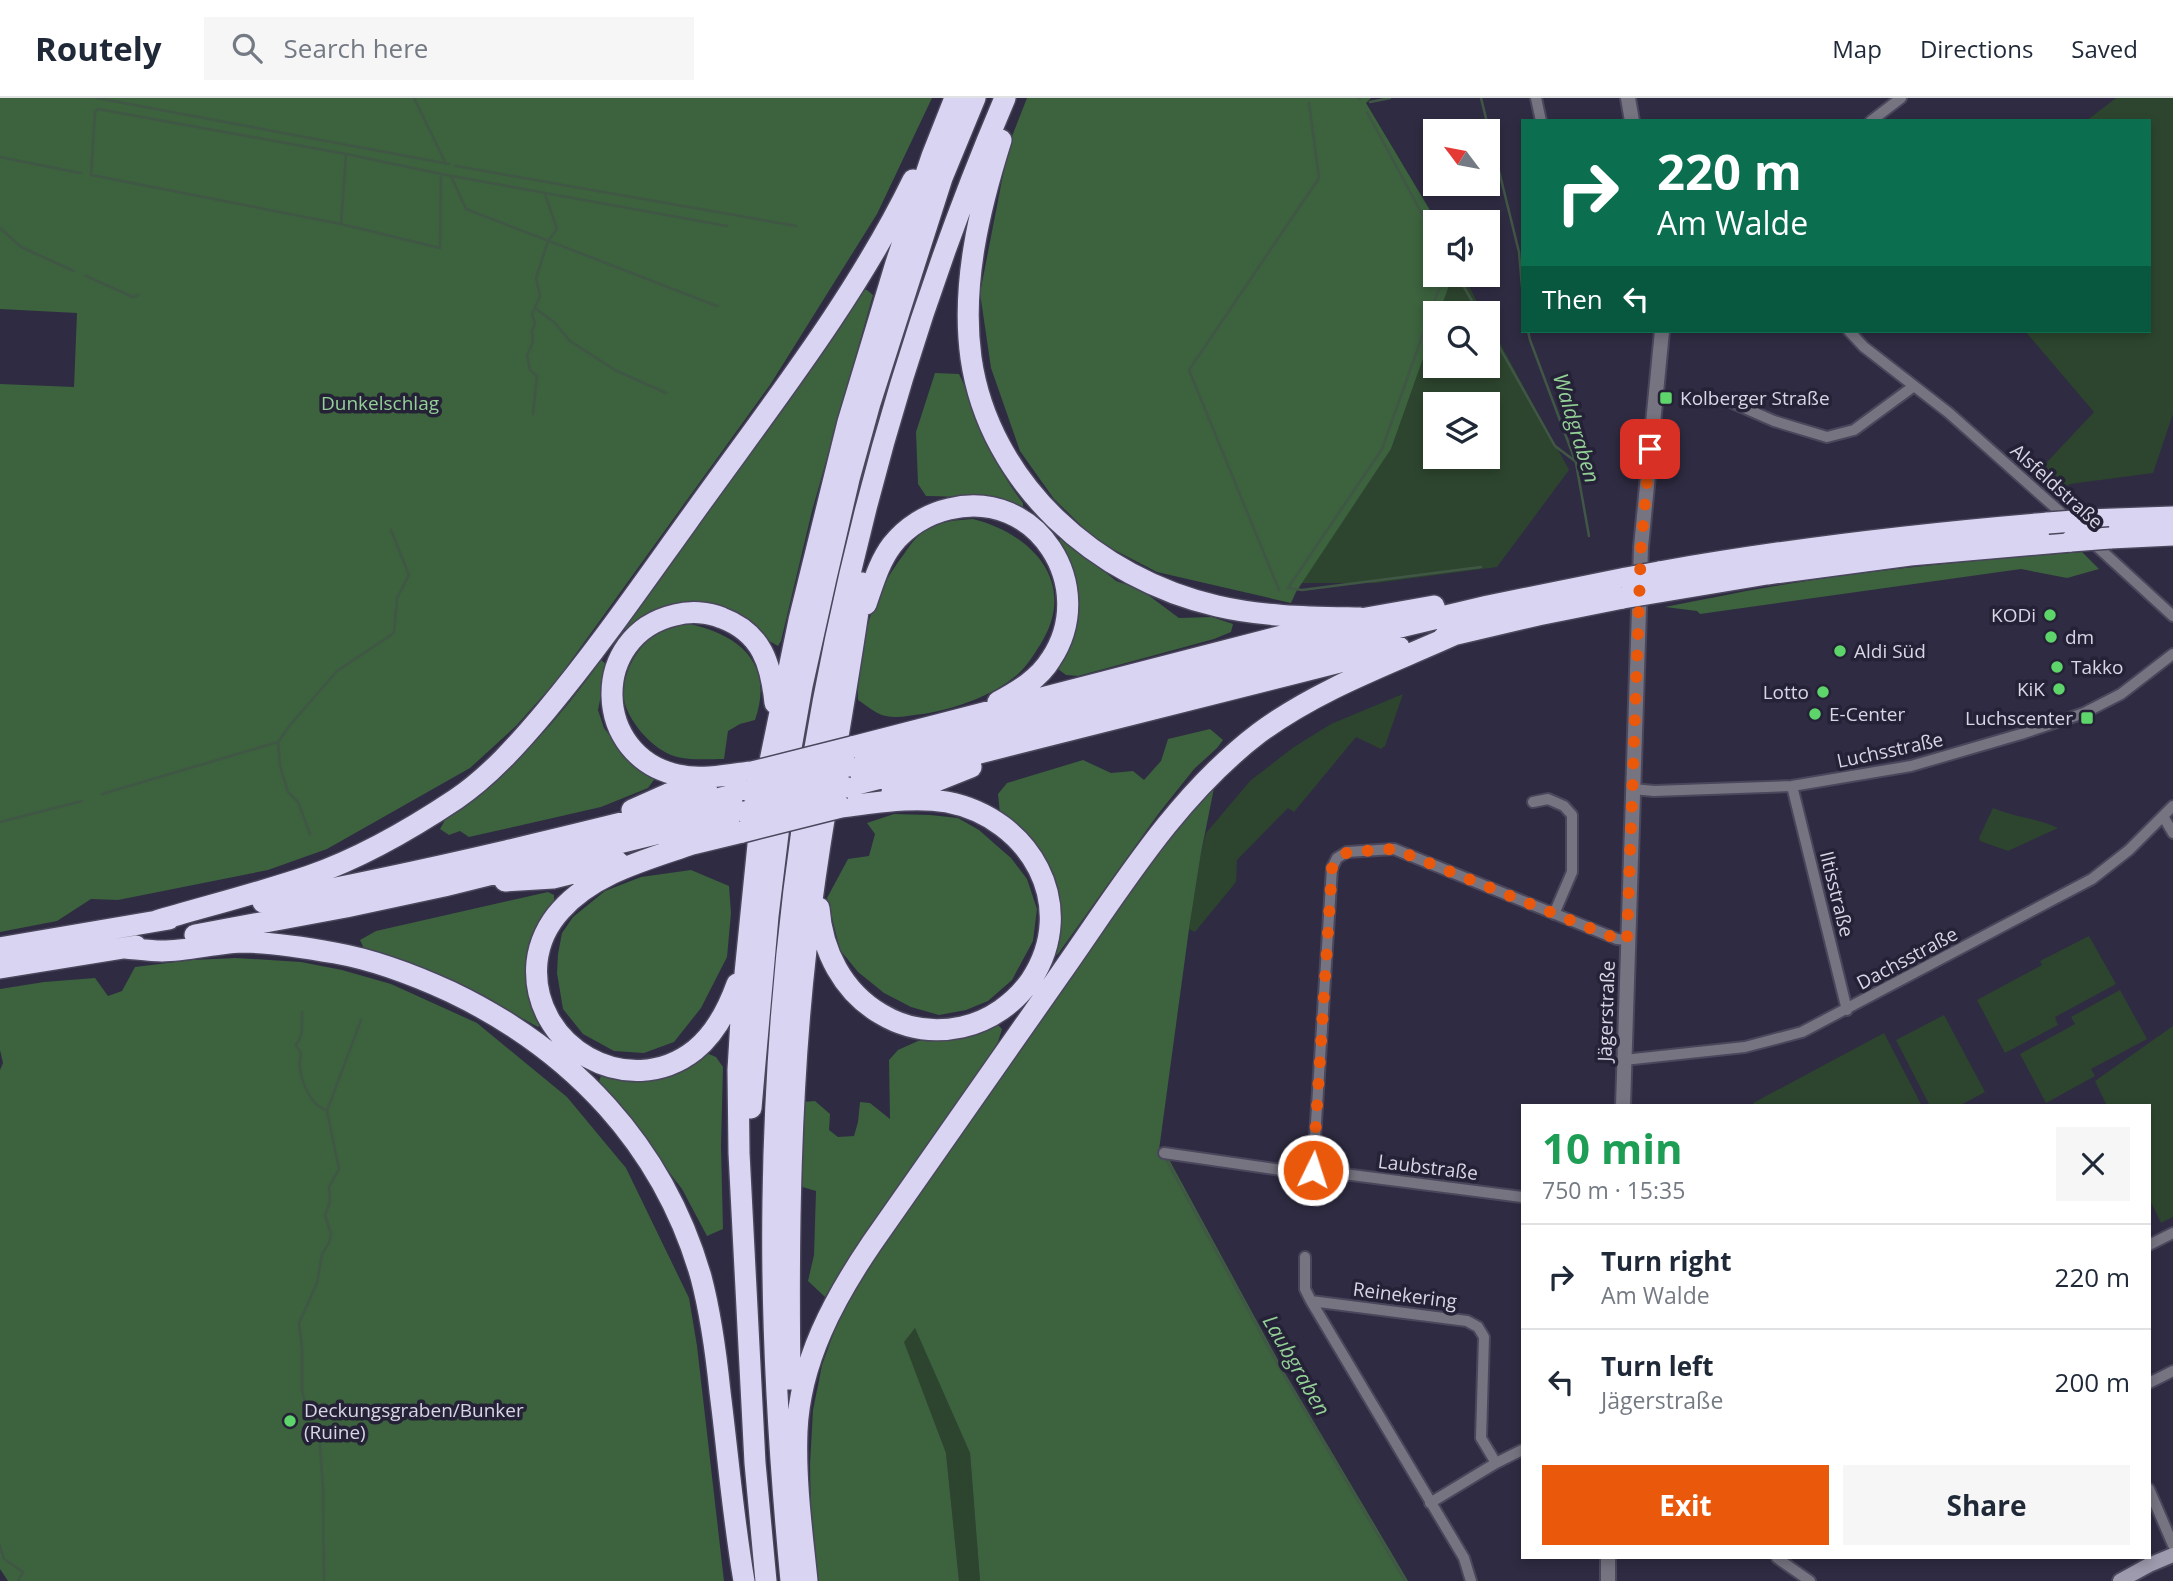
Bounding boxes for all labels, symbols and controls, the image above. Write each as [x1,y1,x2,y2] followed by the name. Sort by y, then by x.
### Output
[204,17,694,80] search box
[35,26,162,71] text: Routely
[228,29,266,67] icon: search
[284,30,428,66] text: Search here
[1832,32,1882,65] text: Map
[1920,32,2033,65] text: Directions
[2071,32,2138,65] text: Saved
[1423,119,1500,196] north arrow
[1423,119,1500,469] map controls
[1657,138,1802,204] text: 220 m
[1542,147,1633,238] icon: right
[1657,201,1808,244] text: Am Walde
[1423,210,1500,287] button: sound
[1617,280,1655,318] icon: left
[1542,281,1603,317] text: Then
[1423,301,1500,378] button: search
[1547,370,1607,486] water label: Waldgraben
[1680,385,1830,411] place label: Kolberger Straße
[321,390,439,416] park label: Dunkelschlag
[1658,390,1674,406] marker: Kolberger Straße
[1423,392,1500,469] button: layers
[1620,419,1680,479] pin
[1631,430,1669,468] icon: arrive
[2005,438,2109,534] street label: Alsfeldstraße
[1991,602,2036,628] place label: KODi
[2042,607,2058,623] marker: KODi
[2065,624,2094,650] place label: dm
[2043,629,2059,645] marker: dm
[1854,638,1926,664] place label: Aldi Süd
[1832,643,1848,659] marker: Aldi Süd
[2071,654,2123,680] place label: Takko
[2049,659,2065,675] marker: Takko
[2017,676,2045,702] place label: KiK
[1763,679,1809,705] place label: Lotto
[2051,681,2067,697] marker: KiK
[1815,684,1831,700] marker: Lotto
[1829,701,1905,727] place label: E-Center
[1965,705,2073,731] place label: Luchscenter
[1807,706,1823,722] marker: E-Center
[2079,710,2095,726] marker: Luchscenter
[1834,726,1946,774] street label: Luchsstraße
[1814,848,1860,940] street label: Iltisstraße
[1852,921,1962,995] street label: Dachsstraße
[1591,960,1621,1064] street label: Jägerstraße
[1542,1119,1683,1176] text: 10 min
[2056,1127,2130,1201] button: close
[1276,1133,1350,1207] position arrow
[1377,1148,1479,1186] street label: Laubstraße
[1542,1174,1685,1206] text: 750 m · 15:35
[1601,1243,1732,1279] text: Turn right
[1542,1258,1580,1296] icon: right
[2055,1259,2130,1295] text: 220 m
[1351,1276,1459,1314] street label: Reinekering
[1601,1279,1710,1311] text: Am Walde
[1257,1310,1337,1420] water label: Laubgraben
[1601,1348,1713,1384] text: Turn left
[1542,1363,1580,1401] icon: left
[2055,1364,2130,1400] text: 200 m
[1601,1384,1723,1416] text: Jägerstraße
[304,1397,524,1445] place label: Deckungsgraben/Bunker (Ruine)
[282,1413,298,1429] marker: Deckungsgraben/Bunker (Ruine)
[1542,1465,1829,1545] button: Exit
[1843,1465,2130,1545] button: Share

